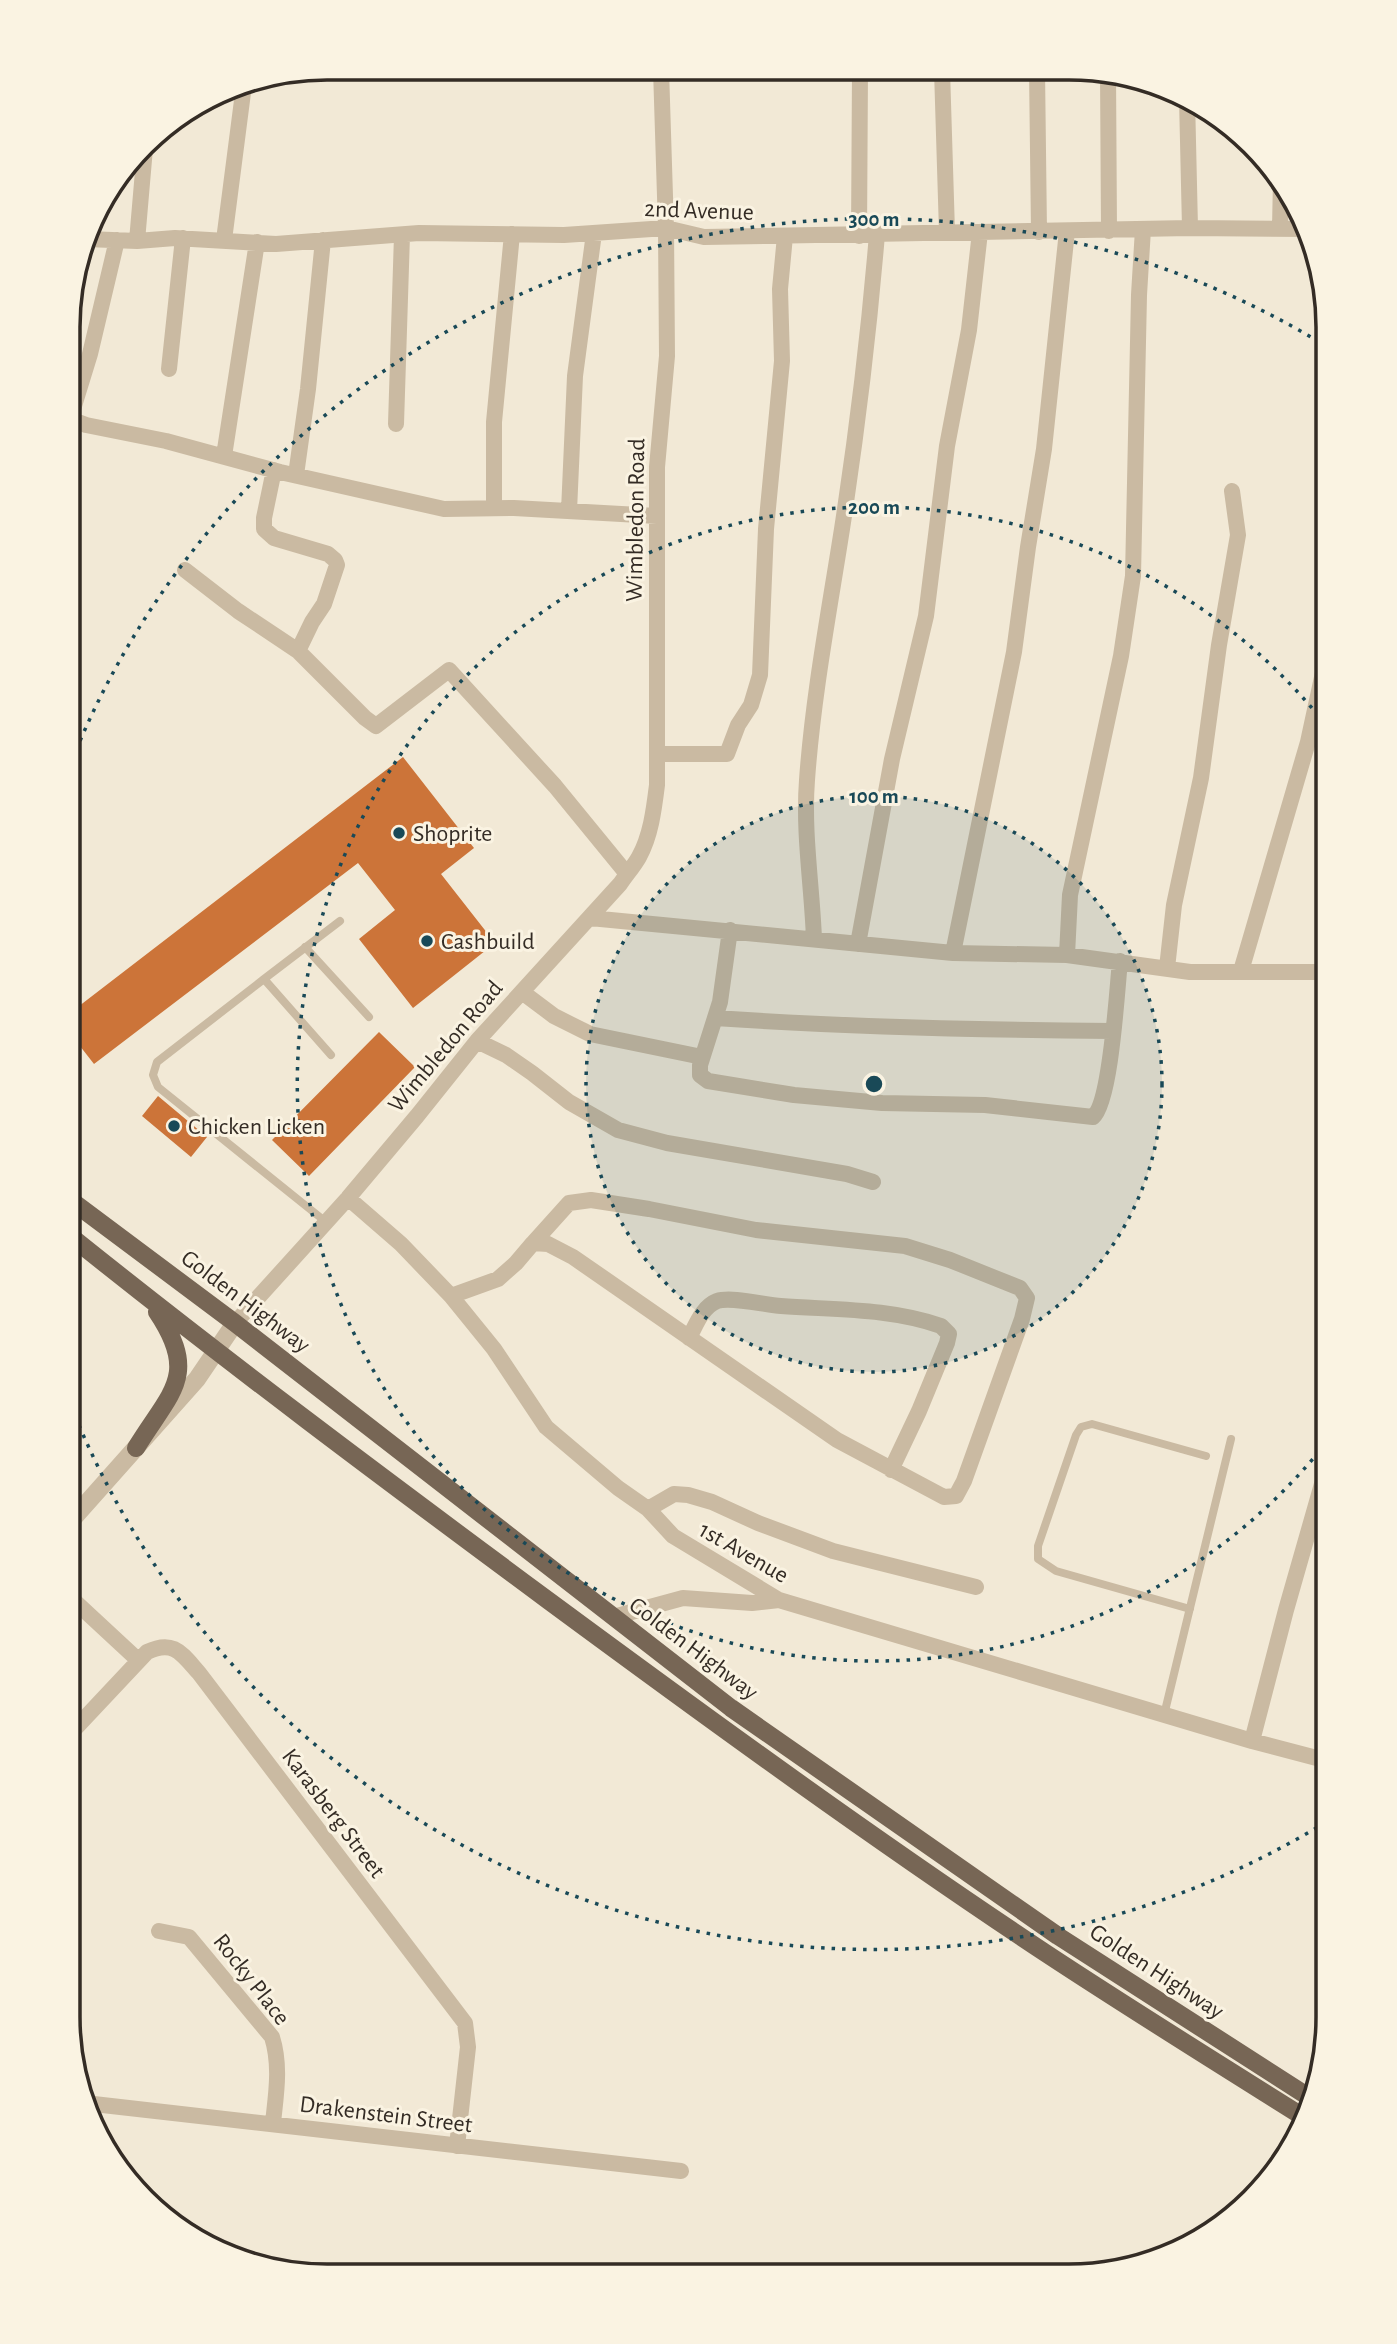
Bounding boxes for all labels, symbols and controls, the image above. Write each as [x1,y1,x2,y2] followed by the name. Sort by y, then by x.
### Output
[644,197,754,225] street label: 2nd Avenue
[848,209,900,230] text: 300 m
[623,438,649,602] street label: Wimbledon Road
[848,497,900,518] text: 200 m
[849,786,899,807] text: 100 m
[413,822,492,846] place label: Shoprite
[391,825,407,841] marker: Shoprite
[441,930,535,954] place label: Cashbuild
[419,933,435,949] marker: Cashbuild
[384,976,508,1117] street label: Wimbledon Road
[862,1072,886,1096] centre of rings
[188,1115,325,1139] place label: Chicken Licken
[166,1118,182,1134] marker: Chicken Licken
[177,1246,314,1358] street label: Golden Highway
[695,1518,792,1588] street label: 1st Avenue
[625,1593,762,1705] street label: Golden Highway
[277,1745,389,1883] street label: Karasberg Street
[1085,1920,1228,2024] street label: Golden Highway
[208,1930,294,2030] street label: Rocky Place
[298,2092,474,2138] street label: Drakenstein Street

